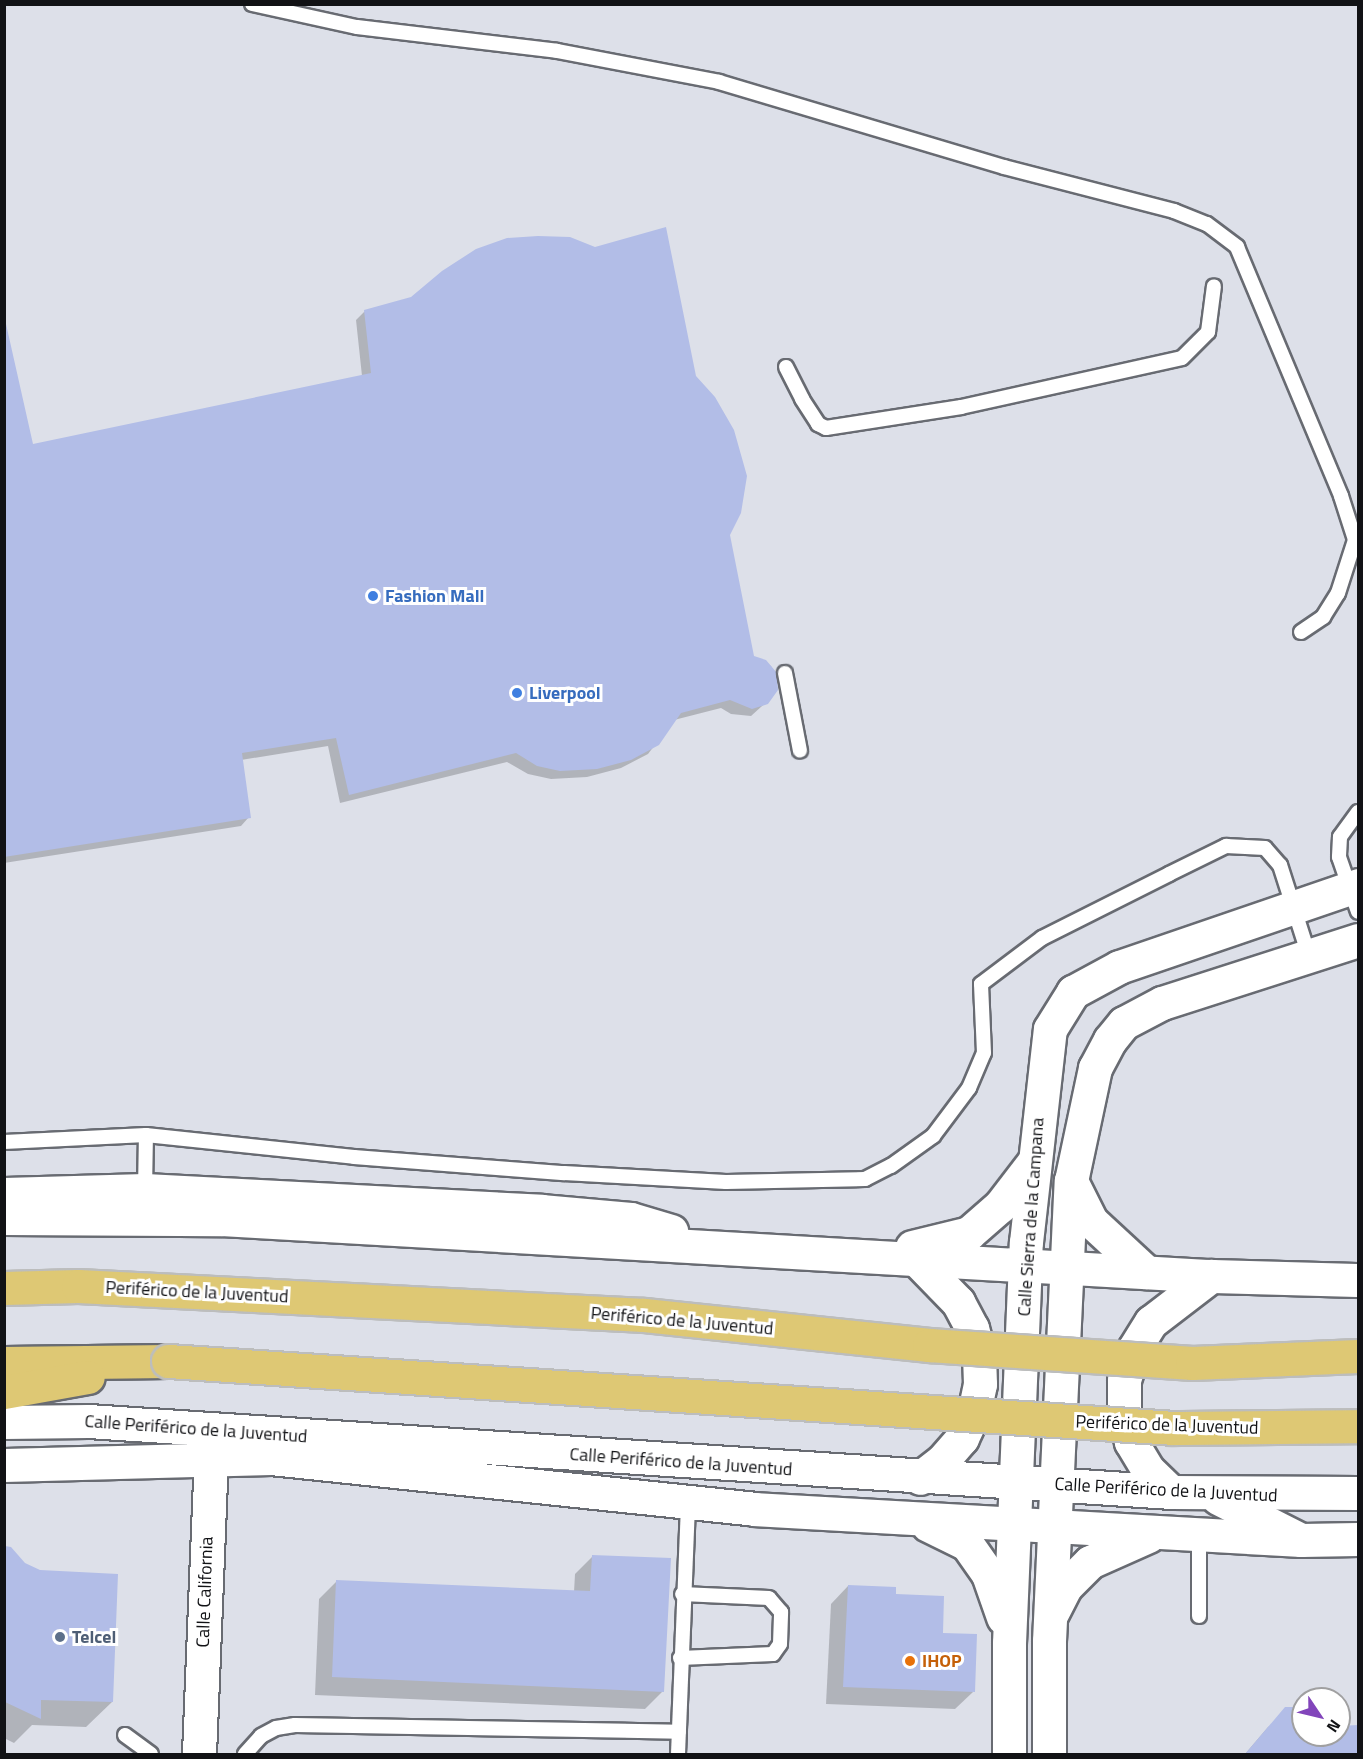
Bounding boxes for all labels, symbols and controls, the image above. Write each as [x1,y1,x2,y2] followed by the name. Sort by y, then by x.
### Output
[385,585,484,607] place label: Fashion Mall
[366,589,380,603] marker: Fashion Mall
[529,682,601,704] place label: Liverpool
[510,686,524,700] marker: Liverpool
[1013,1117,1049,1317] street label: Calle Sierra de la Campana
[105,1276,289,1308] street label: Periférico de la Juventud
[590,1302,774,1340] street label: Periférico de la Juventud
[84,1410,308,1448] street label: Calle Periférico de la Juventud
[1075,1411,1259,1439] street label: Periférico de la Juventud
[569,1443,793,1481] street label: Calle Periférico de la Juventud
[1054,1473,1278,1507] street label: Calle Periférico de la Juventud
[192,1536,218,1648] street label: Calle California
[72,1626,116,1648] place label: Telcel
[53,1630,67,1644] marker: Telcel
[922,1650,962,1672] place label: IHOP
[903,1654,917,1668] marker: IHOP
[1291,1687,1351,1747] north arrow
[1321,1715,1347,1738] text: N

